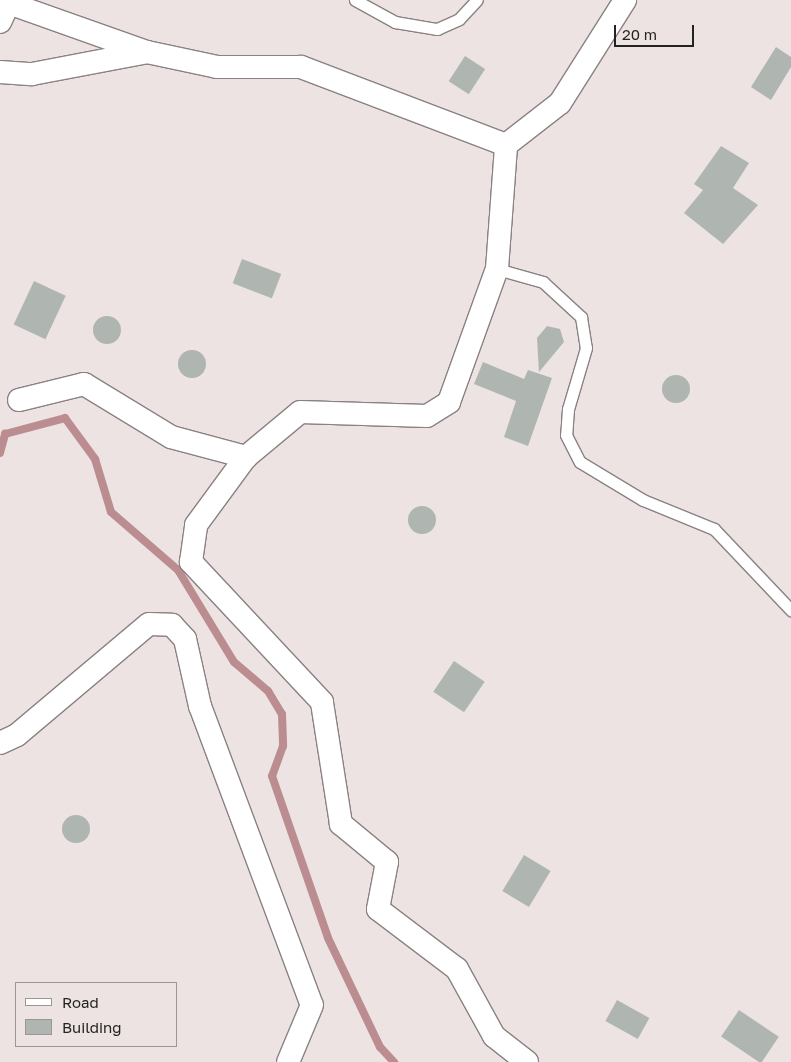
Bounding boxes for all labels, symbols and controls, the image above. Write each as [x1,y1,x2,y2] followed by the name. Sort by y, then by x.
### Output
[616,15,696,47] scale bar
[622,25,657,43] text: 20 m
[15,982,178,1047] legend
[62,993,99,1011] text: Road
[62,1018,122,1036] text: Building

